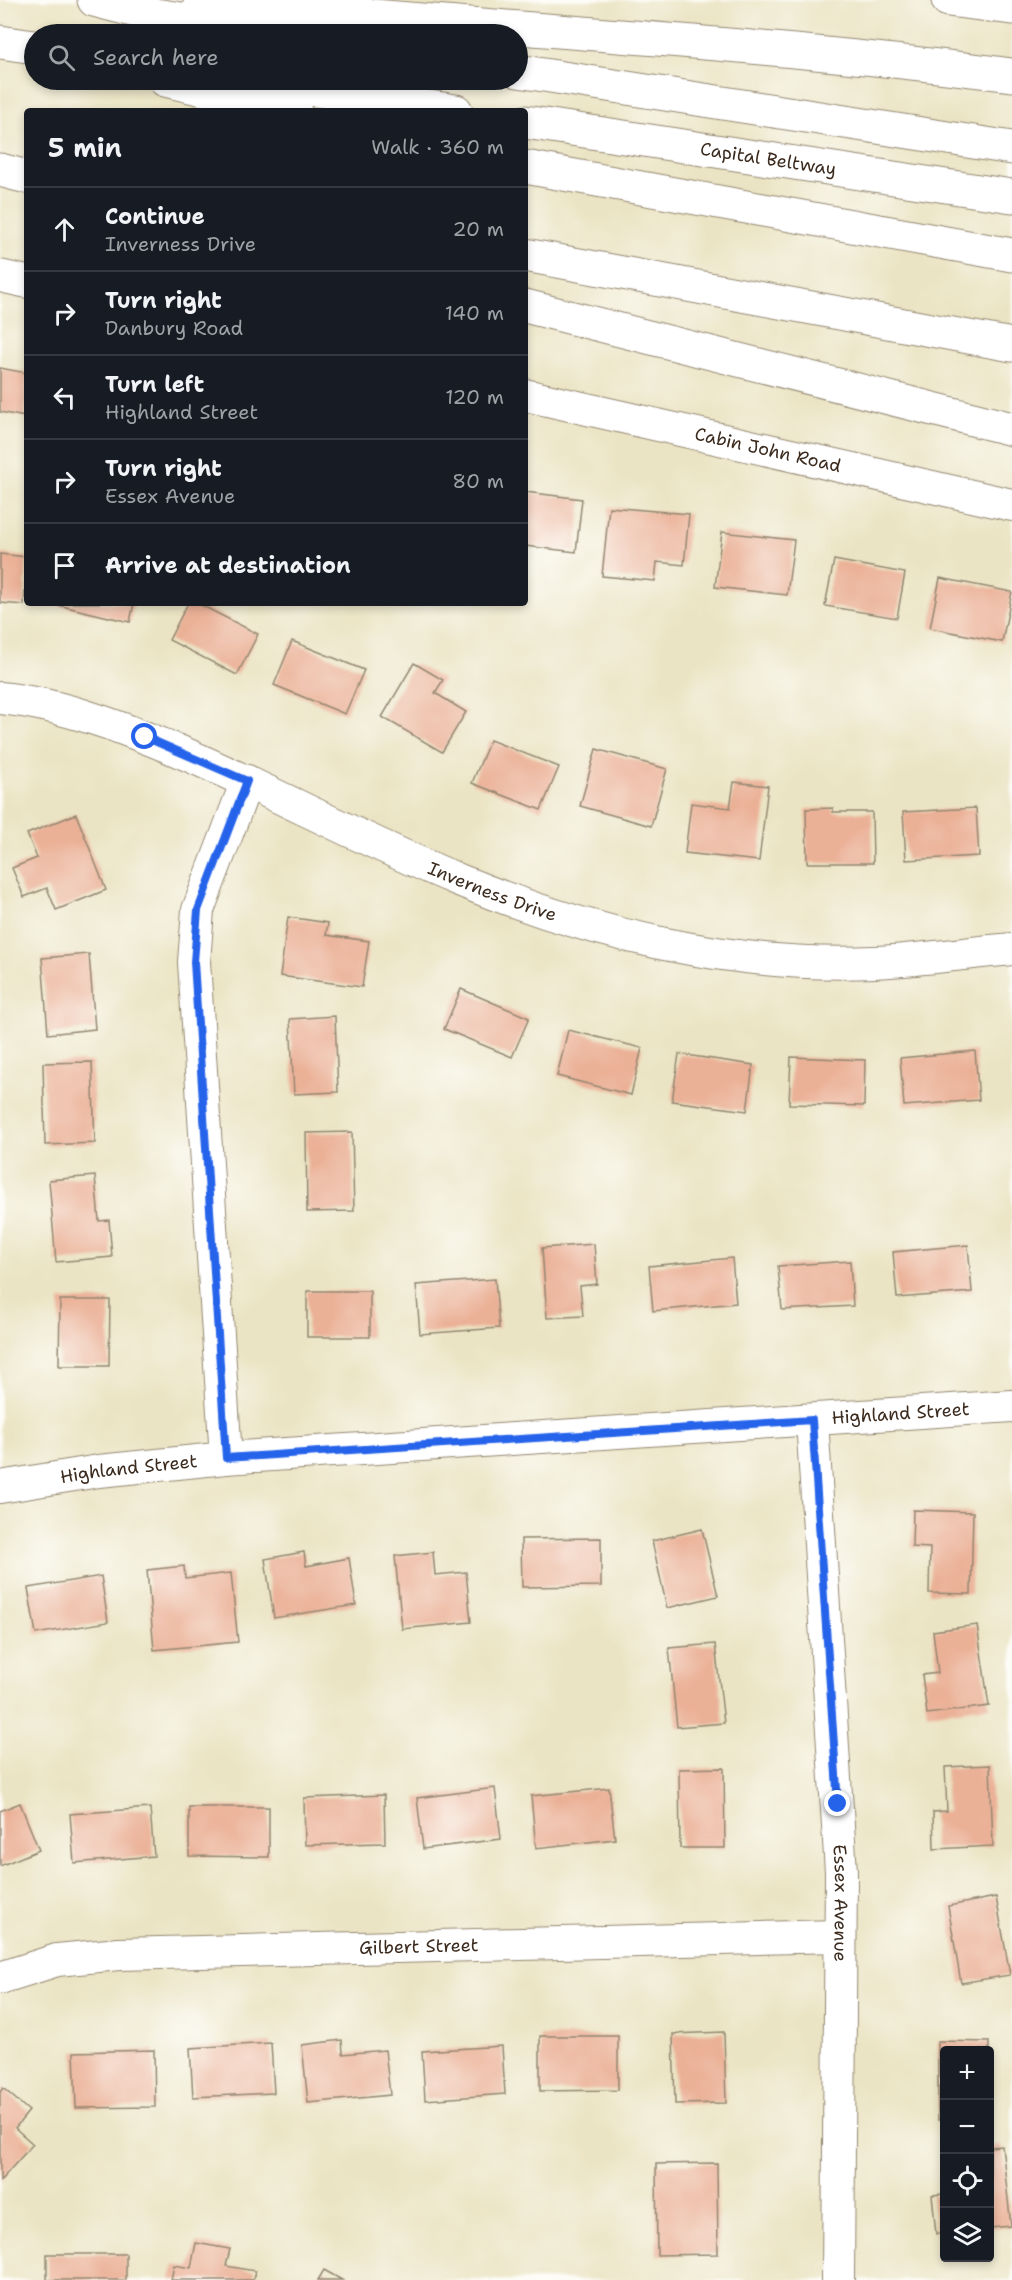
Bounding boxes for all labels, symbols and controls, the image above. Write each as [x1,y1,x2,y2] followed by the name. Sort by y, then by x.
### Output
[24,24,528,90] search box
[45,41,78,74] icon: search
[93,43,219,72] text: Search here
[48,130,122,165] text: 5 min
[371,134,504,160] text: Walk · 360 m
[699,137,838,181] street label: Capital Beltway
[105,202,205,231] text: Continue
[48,213,81,246] icon: ahead
[453,216,504,242] text: 20 m
[105,231,256,257] text: Inverness Drive
[105,286,222,315] text: Turn right
[48,297,81,330] icon: right
[445,300,504,326] text: 140 m
[105,315,243,341] text: Danbury Road
[105,370,204,399] text: Turn left
[48,381,81,414] icon: left
[445,384,504,410] text: 120 m
[105,399,258,425] text: Highland Street
[692,422,843,478] street label: Cabin John Road
[105,454,222,483] text: Turn right
[48,465,81,498] icon: right
[452,468,504,494] text: 80 m
[105,483,235,509] text: Essex Avenue
[48,549,81,582] icon: arrive
[105,551,351,580] text: Arrive at destination
[131,723,157,749] route start
[424,856,560,927] street label: Inverness Drive
[831,1397,970,1430] street label: Highland Street
[58,1449,199,1489] street label: Highland Street
[824,1790,850,1816] route end
[827,1844,853,1962] street label: Essex Avenue
[359,1933,479,1960] street label: Gilbert Street
[940,2046,994,2262] map controls
[940,2046,994,2100] button: +
[940,2100,994,2154] button: −
[940,2154,994,2208] button: locate
[940,2208,994,2262] button: layers

